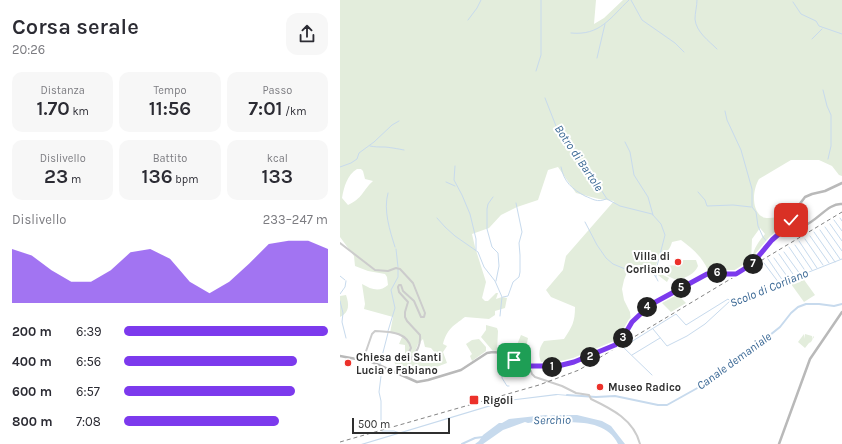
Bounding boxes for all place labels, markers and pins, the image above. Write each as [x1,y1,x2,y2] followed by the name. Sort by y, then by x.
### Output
[774,203,808,237] pin
[626,250,670,276] place label: Villa di Corliano
[743,254,763,274] pin: 7
[673,257,683,267] marker: Villa di Corliano
[707,263,727,283] pin: 6
[671,278,691,298] pin: 5
[637,297,657,317] pin: 4
[613,328,633,348] pin: 3
[497,343,531,377] pin
[580,347,600,367] pin: 2
[356,351,442,377] place label: Chiesa dei Santi Lucia e Fabiano
[542,357,562,377] pin: 1
[343,358,353,368] marker: Chiesa dei Santi Lucia e Fabiano
[608,381,681,394] place label: Museo Radico
[595,382,605,392] marker: Museo Radico
[468,394,480,406] marker: Rigoli
[483,394,513,407] place label: Rigoli

